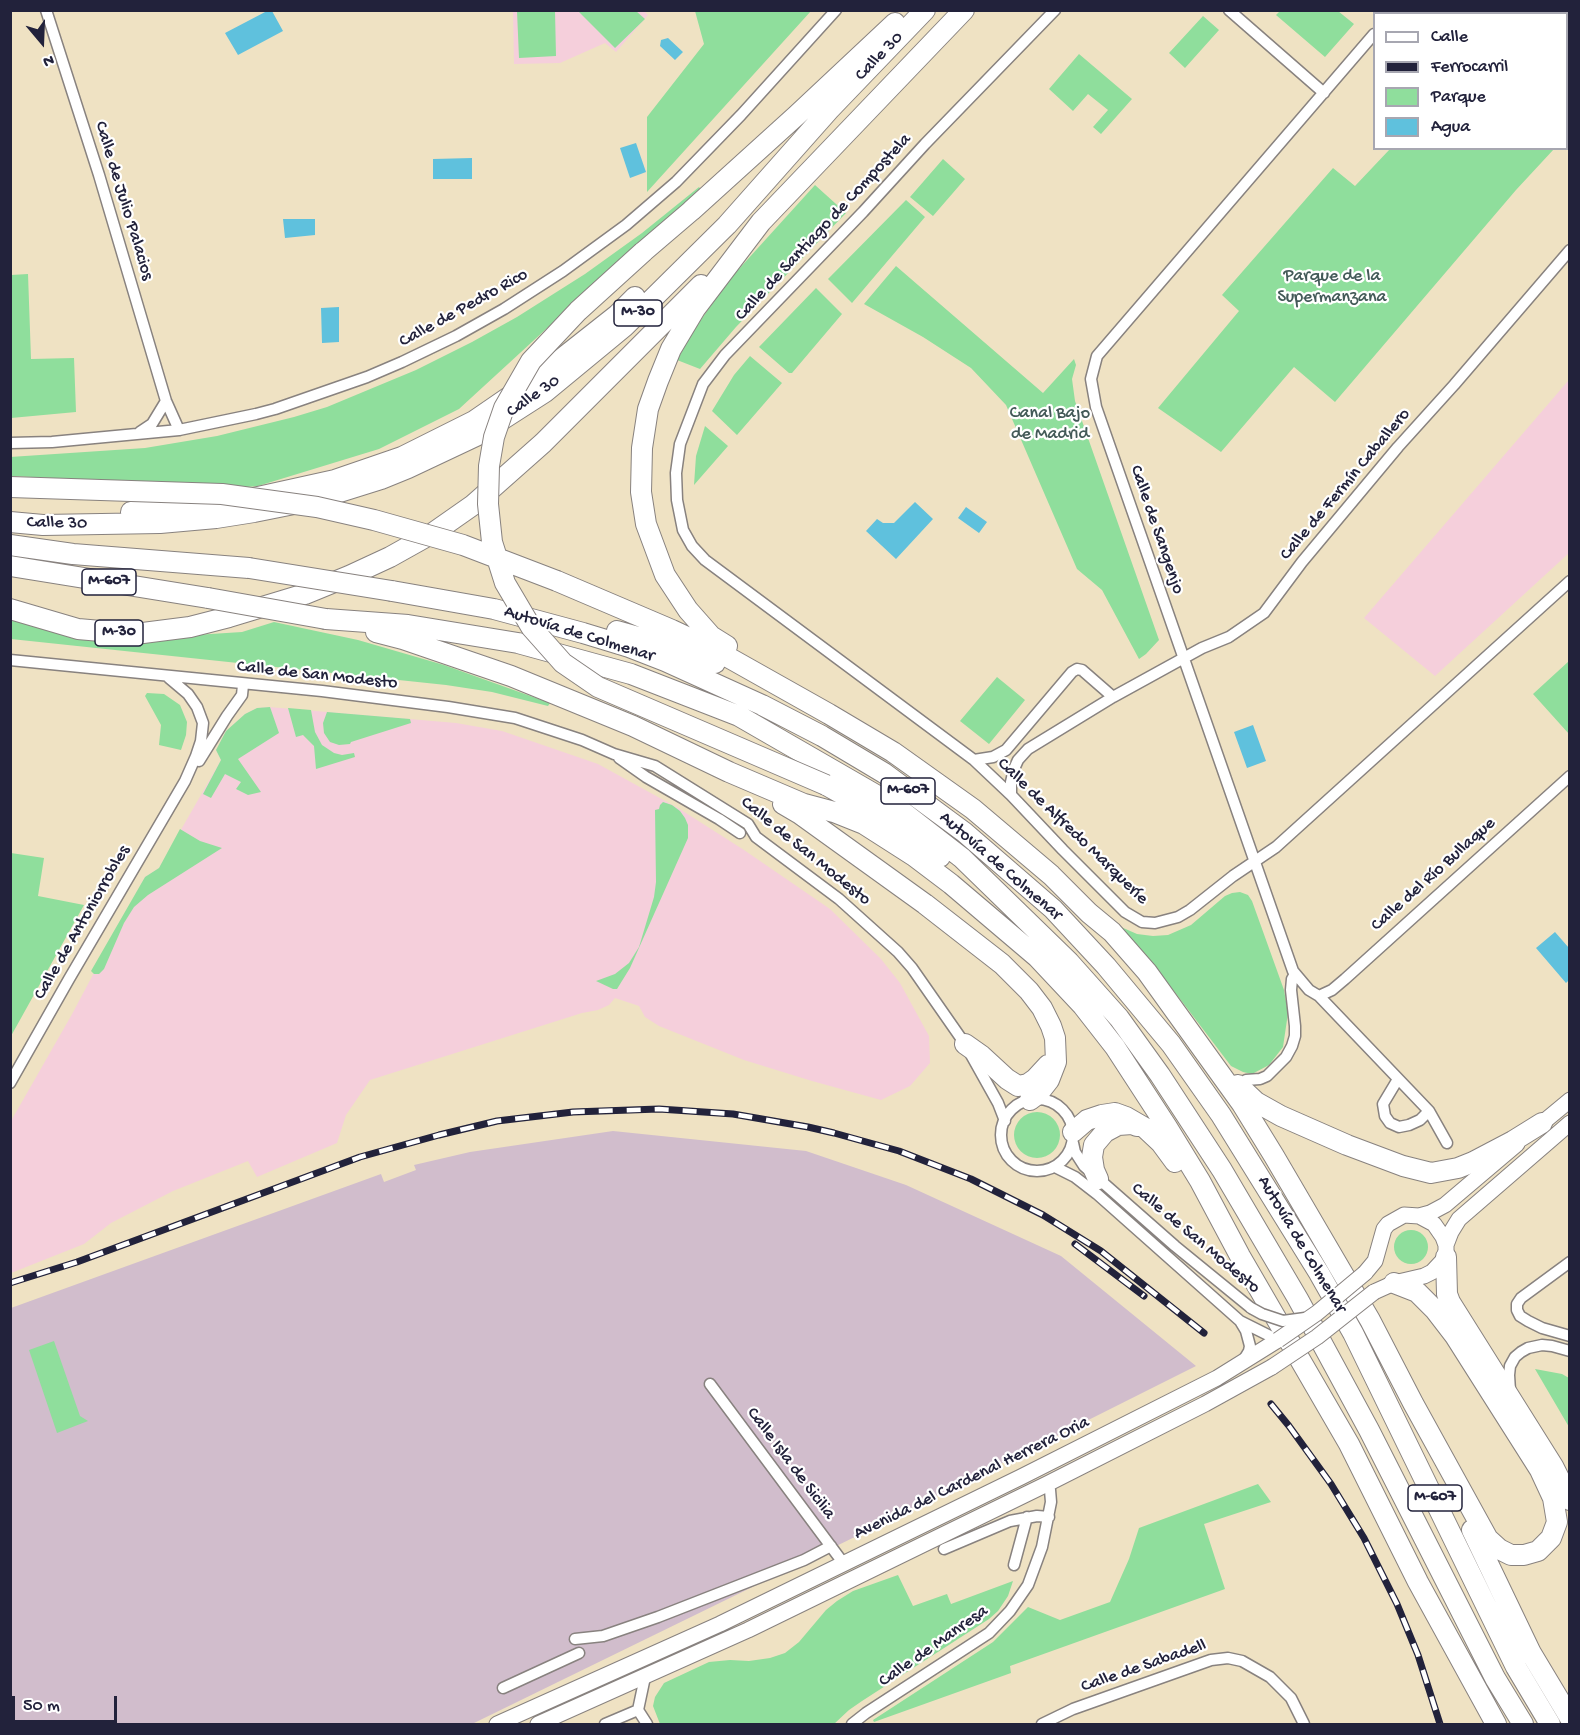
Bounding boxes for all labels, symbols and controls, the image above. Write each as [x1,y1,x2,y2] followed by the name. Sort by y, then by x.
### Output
[12,12,72,72] north arrow
[1373,12,1568,150] legend
[1431,27,1468,48] text: Calle
[851,28,909,86] street label: Calle 30
[40,49,56,70] text: N
[1431,57,1508,78] text: Ferrocarril
[1431,87,1486,108] text: Parque
[1431,117,1470,138] text: Agua
[89,119,157,283] street label: Calle de Julio Palacios
[731,130,917,326] street label: Calle de Santiago de Compostela
[396,265,532,353] street label: Calle de Pedro Rico
[1277,266,1387,308] park label: Parque de la Supermanzana
[614,300,662,326] road number: M-30
[503,371,565,423] street label: Calle 30
[1010,403,1090,446] park label: Canal Bajo de Madrid
[1276,405,1416,565] street label: Calle de Fermín Caballero
[1124,463,1188,597] street label: Calle de Sangenjo
[26,513,88,535] street label: Calle 30
[82,569,136,595] road number: M-607
[501,602,657,668] street label: Autovía de Colmenar
[95,620,143,646] road number: M-30
[236,657,398,695] street label: Calle de San Modesto
[992,754,1152,910] street label: Calle de Alfredo Marqueríe
[881,778,935,804] road number: M-607
[735,793,875,911] street label: Calle de San Modesto
[934,808,1066,926] street label: Autovía de Colmenar
[1367,813,1501,937] street label: Calle del Río Bullaque
[30,842,136,1004] street label: Calle de Antoniorrobles
[1252,1173,1350,1317] street label: Autovía de Colmenar
[1126,1179,1264,1299] street label: Calle de San Modesto
[741,1404,839,1524] street label: Calle Isla de Sicilia
[851,1412,1093,1546] street label: Avenida del Cardenal Herrera Oria
[1408,1485,1462,1511] road number: M-607
[875,1601,993,1693] street label: Calle de Manresa
[1079,1635,1209,1699] street label: Calle de Sabadell
[15,1684,120,1722] scale bar
[23,1696,60,1717] text: 50 m

